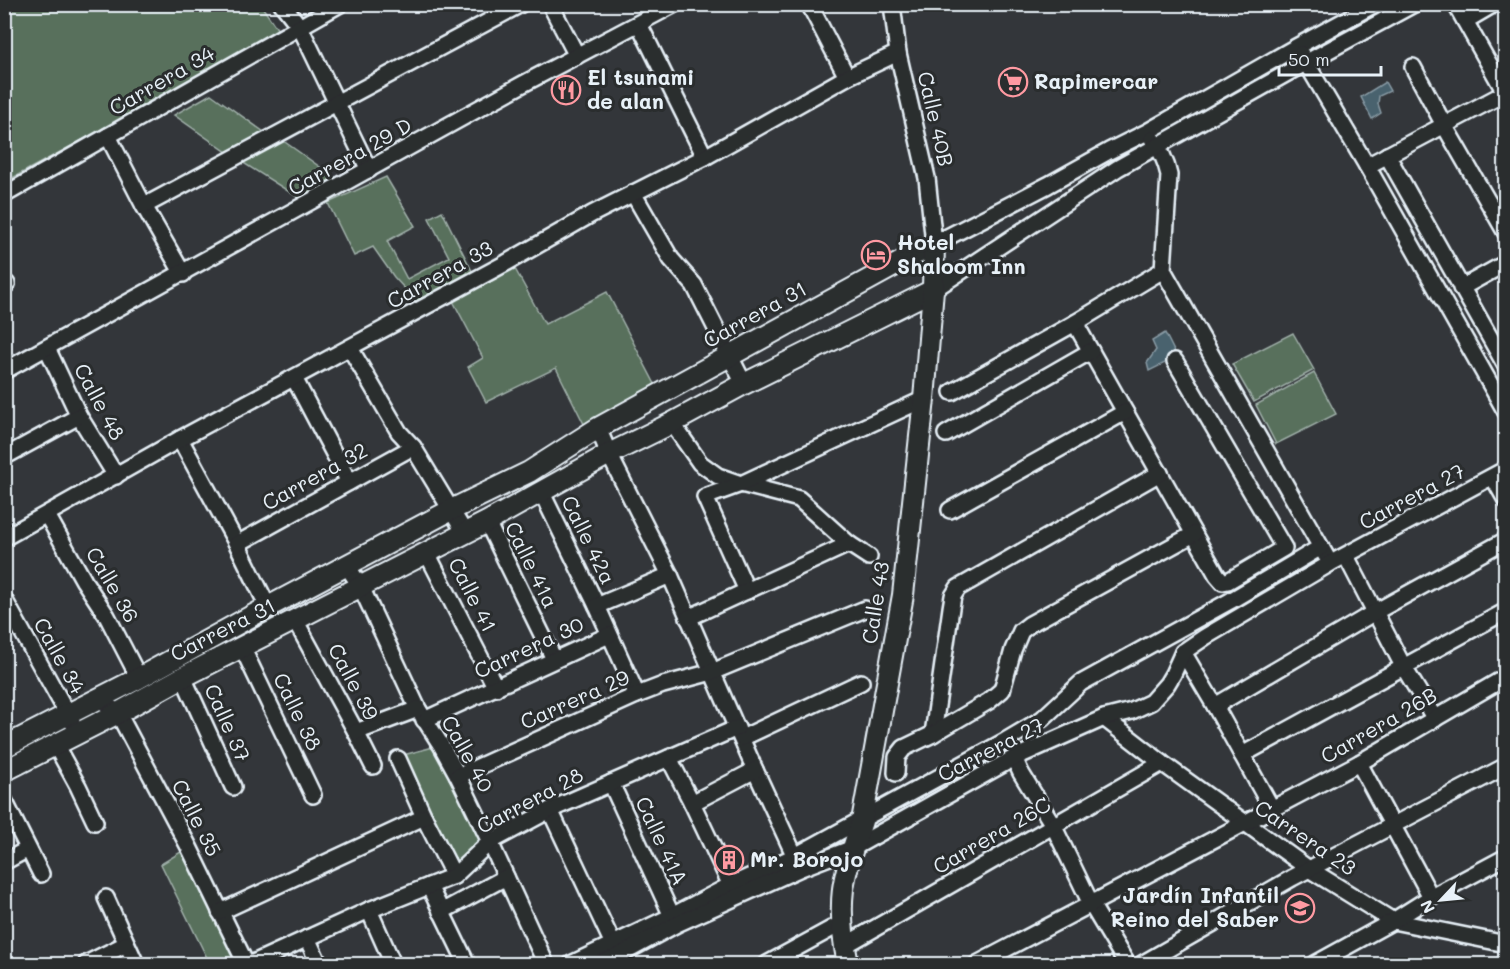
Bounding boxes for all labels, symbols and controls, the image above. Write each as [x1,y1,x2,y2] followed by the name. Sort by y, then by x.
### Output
[104,38,219,121] street label: Carrera 34
[1279,39,1381,77] scale bar
[1288,47,1330,71] text: 50 m
[587,63,694,114] place label: El tsunami de alan
[997,66,1029,98] supermarket icon: Rapimercar
[1034,67,1158,94] place label: Rapimercar
[912,69,960,169] street label: Calle 40B
[550,74,582,106] restaurant icon: El tsunami de alan
[282,110,416,201] street label: Carrera 29 D
[897,228,1025,279] place label: Hotel Shaloom Inn
[382,233,497,314] street label: Carrera 33
[860,239,892,271] hotel icon: Hotel Shaloom Inn
[698,274,811,353] street label: Carrera 31
[69,358,132,444] street label: Calle 48
[257,436,372,516] street label: Carrera 32
[1354,457,1469,535] street label: Carrera 27
[556,491,622,588] street label: Calle 42a
[500,517,565,612] street label: Calle 41a
[81,541,146,627] street label: Calle 36
[443,553,504,636] street label: Calle 41
[855,560,894,646] street label: Calle 43
[165,591,279,667] street label: Carrera 31
[469,610,587,684] street label: Carrera 30
[28,612,93,699] street label: Calle 34
[323,638,386,724] street label: Calle 39
[516,663,633,735] street label: Carrera 29
[268,668,329,755] street label: Calle 38
[199,679,257,765] street label: Calle 37
[1315,681,1441,769] street label: Carrera 26B
[436,710,500,796] street label: Calle 40
[933,710,1048,787] street label: Carrera 27
[471,760,587,839] street label: Carrera 28
[166,774,228,860] street label: Calle 35
[927,790,1055,879] street label: Carrera 26C
[630,792,695,889] street label: Calle 41A
[1250,793,1362,881] street label: Carrera 23
[713,844,745,876] building icon: Mr. Borojo
[750,845,863,872] place label: Mr. Borojo
[1411,870,1471,930] north arrow
[1111,881,1279,932] place label: Jardín Infantil Reino del Saber
[1284,892,1316,924] school or university icon: Jardín Infantil Reino del Saber
[1415,897,1439,917] text: N

